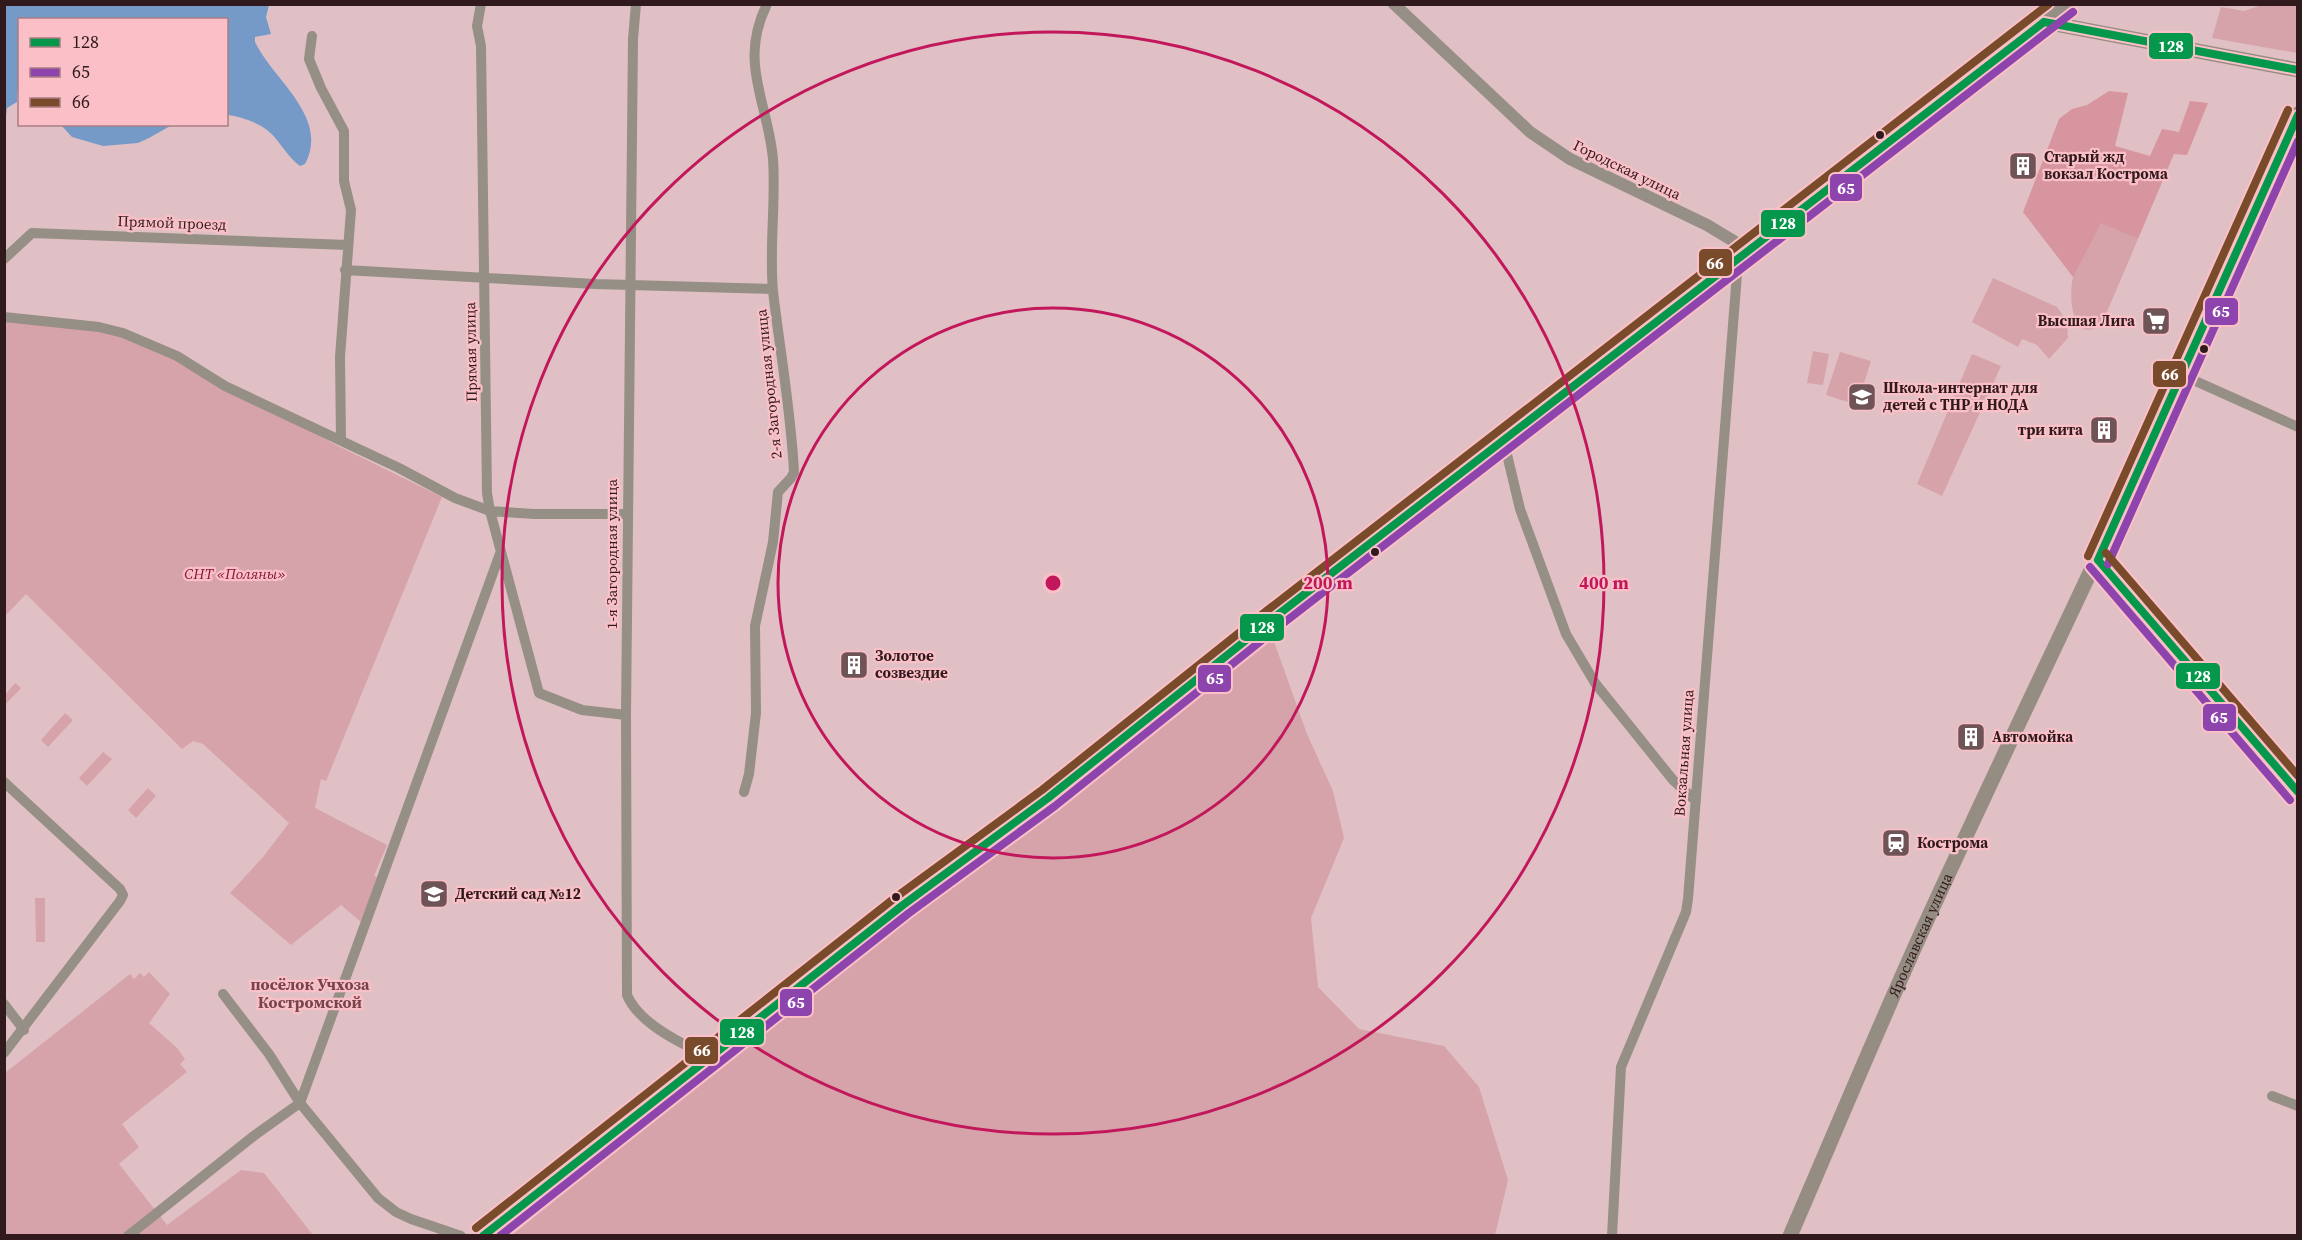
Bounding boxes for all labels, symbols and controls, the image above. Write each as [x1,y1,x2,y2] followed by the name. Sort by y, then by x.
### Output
[18,18,228,126] legend
[72,29,99,54] text: 128
[2148,32,2194,60] line badge: 128
[2158,35,2184,57] text: 128
[72,59,90,84] text: 65
[72,89,90,114] text: 66
[1874,129,1886,141] unlabelled marker
[1570,134,1685,205] street label: Городская улица
[2044,146,2169,184] place label: Старый жд вокзал Кострома
[2007,150,2039,182] building icon: Старый жд вокзал Кострома
[1829,173,1863,202] line badge: 65
[1837,177,1855,199] text: 65
[1760,209,1806,238] line badge: 128
[117,210,227,235] street label: Прямой проезд
[1770,212,1796,234] text: 128
[1698,248,1733,277] line badge: 66
[1706,252,1724,274] text: 66
[2204,297,2239,326] line badge: 65
[2212,300,2230,322] text: 65
[459,301,482,402] street label: Прямая улица
[2140,305,2172,337] supermarket icon: Высшая Лига
[750,308,787,460] street label: 2-я Загородная улица
[2038,310,2136,331] place label: Высшая Лига
[2198,343,2210,355] unlabelled marker
[2152,360,2187,388] line badge: 66
[2161,363,2179,385] text: 66
[1883,377,2038,415] place label: Школа-интернат для детей с ТНР и НОДА
[1846,381,1878,413] school or university icon: Школа-интернат для детей с ТНР и НОДА
[2088,414,2120,446] building icon: три кита
[2018,419,2084,440] place label: три кита
[601,479,622,629] street label: 1-я Загородная улица
[1369,546,1381,558] unlabelled marker
[184,563,286,584] park label: СНТ «Поляны»
[1303,570,1353,595] text: 200 m
[1579,570,1629,595] text: 400 m
[1043,573,1063,593] centre of rings
[1239,613,1285,642] line badge: 128
[1249,616,1275,638] text: 128
[875,645,948,683] place label: Золотое созвездие
[838,649,870,681] building icon: Золотое созвездие
[2175,662,2221,690] line badge: 128
[1197,664,1232,693] line badge: 65
[2185,665,2211,687] text: 128
[1206,667,1224,689] text: 65
[1669,688,1698,817] street label: Вокзальная улица
[2202,703,2237,732] line badge: 65
[2210,706,2228,728] text: 65
[1955,721,1987,753] building icon: Автомойка
[1992,726,2074,747] place label: Автомойка
[1880,827,1912,859] station icon: Кострома
[1917,832,1989,853] place label: Кострома
[1883,869,1957,1000] street label: Ярославская улица
[418,878,450,910] school or university icon: Детский сад №12
[455,883,581,904] place label: Детский сад №12
[890,891,902,903] unlabelled marker
[250,973,370,1013] district label: посёлок Учхоза Костромской
[779,988,813,1017] line badge: 65
[787,991,805,1013] text: 65
[719,1018,765,1046] line badge: 128
[729,1021,755,1043] text: 128
[684,1036,719,1065] line badge: 66
[693,1039,711,1061] text: 66

